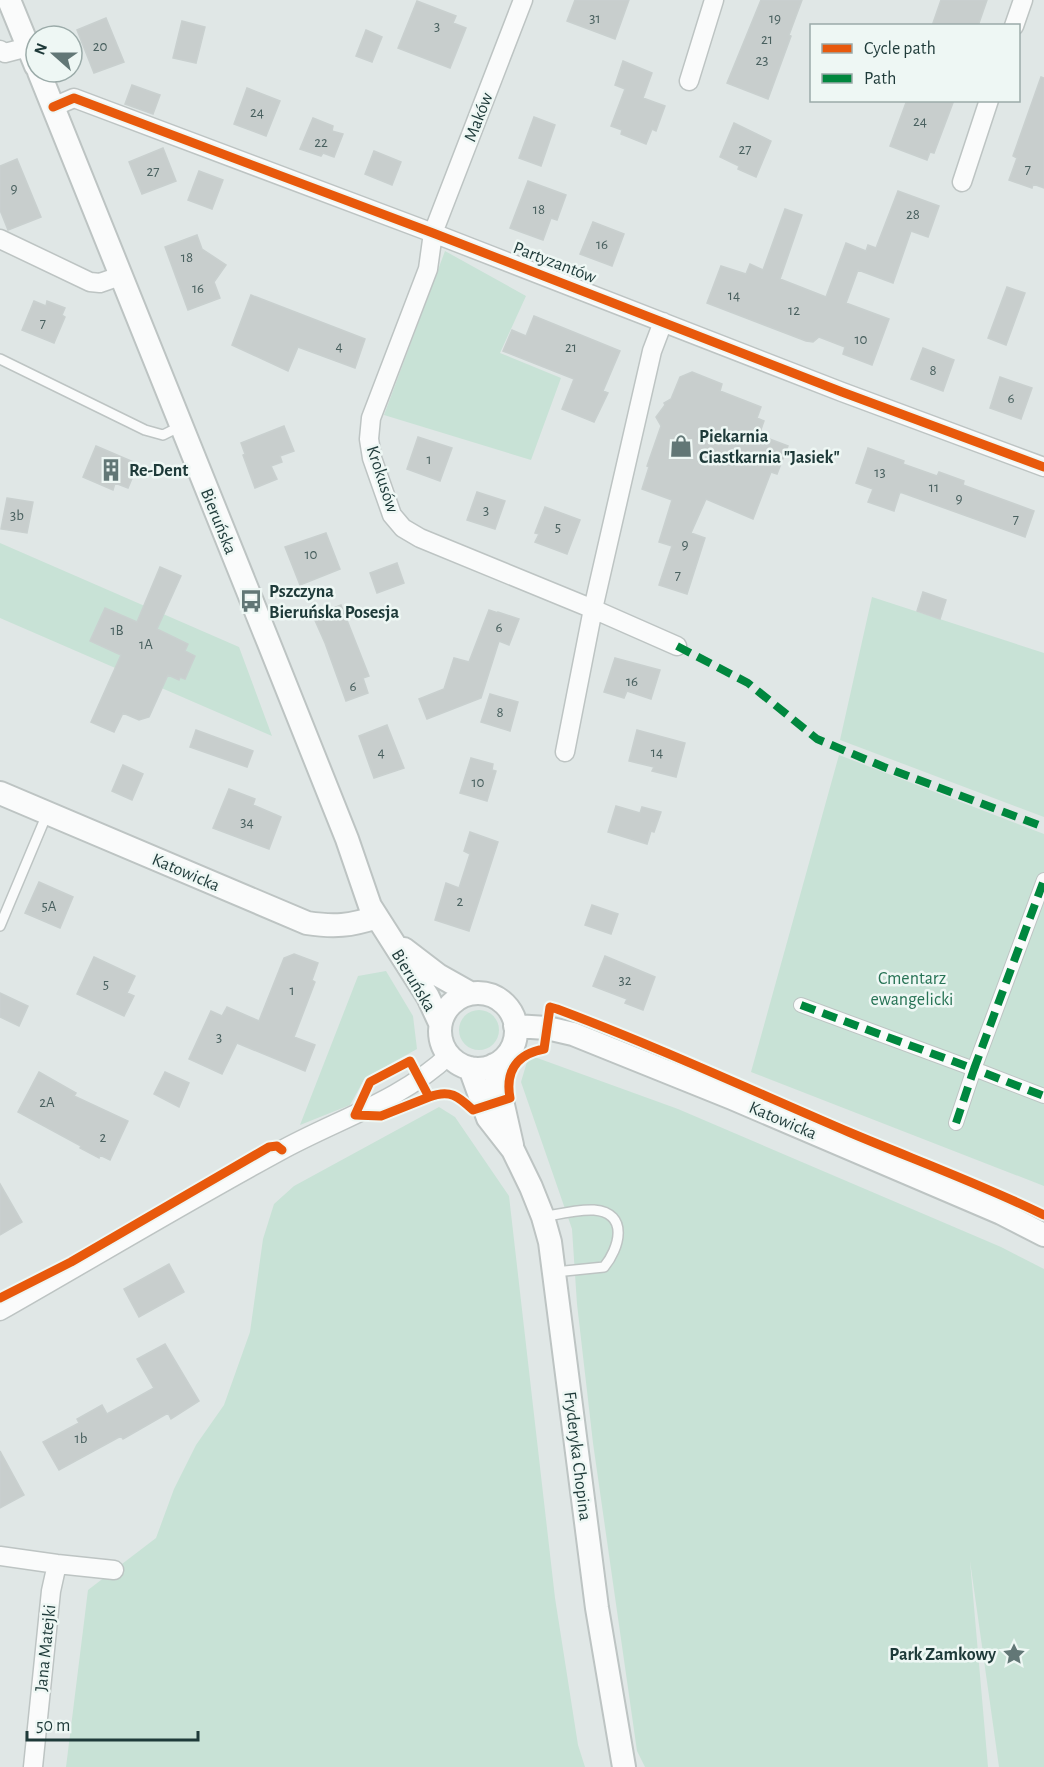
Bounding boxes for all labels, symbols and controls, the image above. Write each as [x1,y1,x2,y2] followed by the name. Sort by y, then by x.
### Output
[589,11,601,26] house number: 31
[769,11,781,26] house number: 19
[434,19,440,34] house number: 3
[24,24,84,84] north arrow
[810,24,1020,102] legend
[761,32,773,47] house number: 21
[93,39,107,54] house number: 20
[864,40,936,58] text: Cycle path
[31,41,50,57] text: N
[755,53,769,68] house number: 23
[864,70,896,88] text: Path
[461,90,496,144] street label: Maków
[250,105,264,120] house number: 24
[913,114,927,129] house number: 24
[314,135,328,150] house number: 22
[738,142,752,157] house number: 27
[1025,162,1031,177] house number: 7
[146,164,160,179] house number: 27
[10,181,18,196] house number: 9
[533,202,545,217] house number: 18
[906,207,920,222] house number: 28
[596,237,608,252] house number: 16
[511,239,599,287] street label: Partyzantów
[181,250,193,265] house number: 18
[192,281,204,296] house number: 16
[728,288,740,303] house number: 14
[788,303,800,318] house number: 12
[40,316,46,331] house number: 7
[854,332,868,347] house number: 10
[335,339,343,354] house number: 4
[565,340,577,355] house number: 21
[929,363,937,378] house number: 8
[1007,391,1015,406] house number: 6
[699,428,840,467] place label: Piekarnia Ciastkarnia "Jasiek"
[668,433,694,459] shop icon: Piekarnia Ciastkarnia "Jasiek"
[363,444,401,515] street label: Krokusów
[426,452,432,467] house number: 1
[98,457,124,483] building icon: Re-Dent
[129,462,188,480] place label: Re-Dent
[874,465,886,480] house number: 13
[929,480,939,495] house number: 11
[197,486,239,557] street label: Bieruńska
[955,491,963,506] house number: 9
[483,503,489,518] house number: 3
[10,508,24,523] house number: 3b
[1013,512,1019,527] house number: 7
[555,520,561,535] house number: 5
[681,537,689,552] house number: 9
[304,547,318,562] house number: 10
[675,568,681,583] house number: 7
[269,583,399,622] place label: Pszczyna Bieruńska Posesja
[238,588,264,614] bus stop icon: Pszczyna Bieruńska Posesja
[495,620,503,635] house number: 6
[110,623,124,638] house number: 1B
[139,637,153,652] house number: 1A
[626,674,638,689] house number: 16
[349,679,357,694] house number: 6
[496,705,504,720] house number: 8
[377,745,385,760] house number: 4
[651,745,663,760] house number: 14
[471,775,485,790] house number: 10
[240,815,254,830] house number: 34
[149,851,222,895] street label: Katowicka
[457,894,464,909] house number: 2
[42,899,57,914] house number: 5A
[388,946,439,1015] street label: Bieruńska
[871,970,953,1009] park label: Cmentarz ewangelicki
[618,973,632,988] house number: 32
[103,977,109,992] house number: 5
[289,983,295,998] house number: 1
[216,1030,222,1045] house number: 3
[39,1095,55,1110] house number: 2A
[746,1099,819,1143] street label: Katowicka
[100,1130,107,1145] house number: 2
[560,1391,594,1522] street label: Fryderyka Chopina
[75,1431,88,1446] house number: 1b
[32,1604,60,1693] street label: Jana Matejki
[1001,1641,1027,1667] place icon: Park Zamkowy
[889,1646,997,1664] place label: Park Zamkowy
[27,1704,198,1742] scale bar
[36,1717,70,1735] text: 50 m

